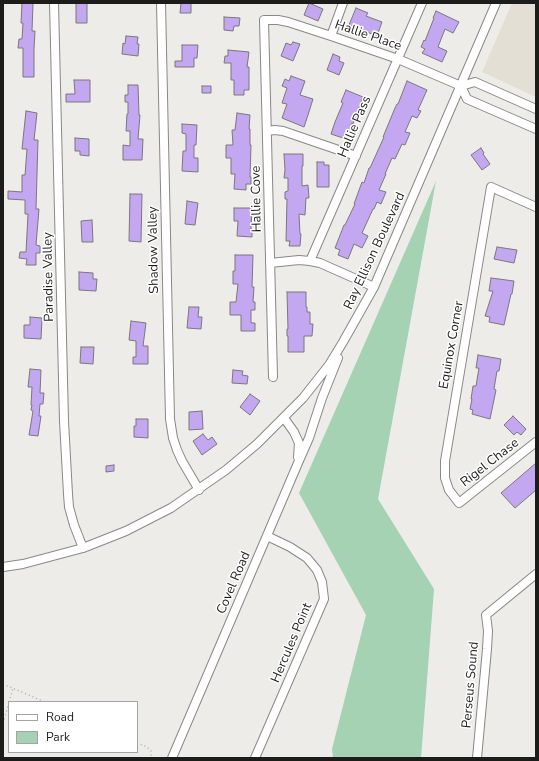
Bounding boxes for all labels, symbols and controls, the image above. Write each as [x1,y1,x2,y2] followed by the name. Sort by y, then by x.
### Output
[333,17,403,55] street label: Hallie Place
[335,94,375,160] street label: Hallie Pass
[249,166,265,232] street label: Hallie Cove
[341,190,409,312] street label: Ray Ellison Boulevard
[145,206,163,294] street label: Shadow Valley
[40,232,58,322] street label: Paradise Valley
[437,300,467,390] street label: Equinox Corner
[458,435,522,491] street label: Rigel Chase
[214,549,254,617] street label: Covel Road
[268,601,316,685] street label: Hercules Point
[459,641,483,729] street label: Perseus Sound
[8,701,138,753] legend
[46,709,74,725] text: Road
[46,729,70,745] text: Park

